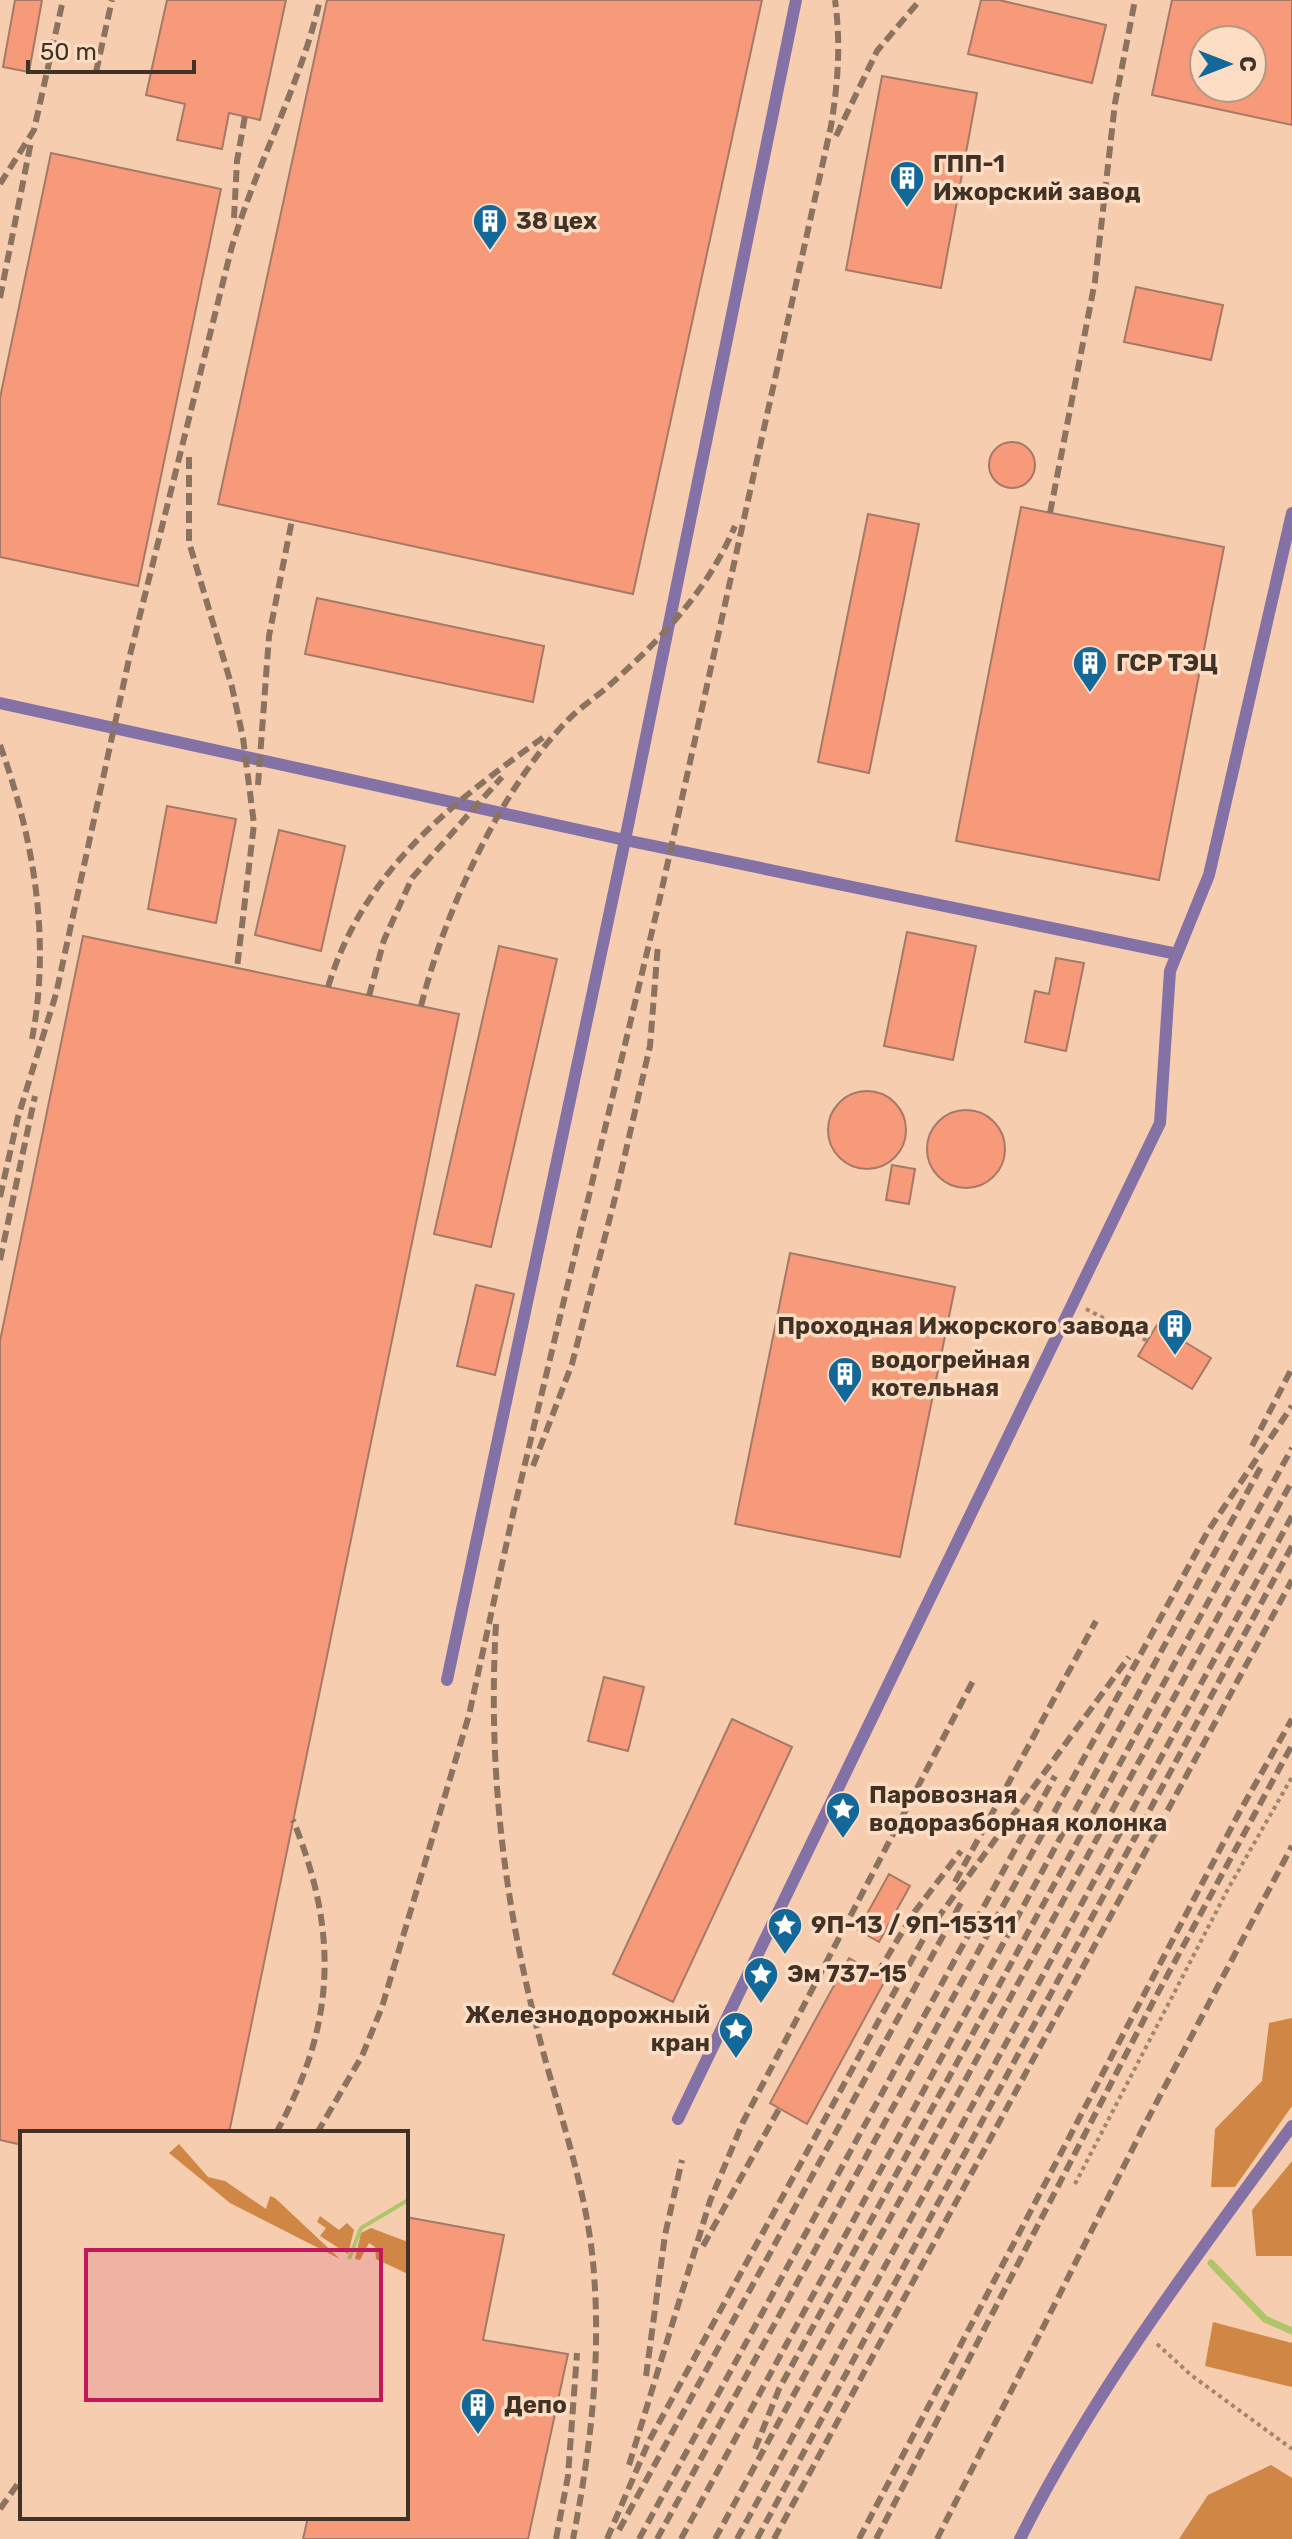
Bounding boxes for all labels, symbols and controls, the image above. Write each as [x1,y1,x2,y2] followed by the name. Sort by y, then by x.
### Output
[28,24,194,74] scale bar
[1188,24,1268,104] north arrow
[40,38,97,66] text: 50 m
[1234,56,1261,72] text: С
[933,150,1141,206] place label: ГПП-1 Ижорский завод
[888,159,926,209] building icon: ГПП-1 Ижорский завод
[471,202,509,252] building icon: 38 цех
[516,207,597,235] place label: 38 цех
[1071,644,1109,694] building icon: ГСР ТЭЦ
[1116,649,1218,677] place label: ГСР ТЭЦ
[1156,1307,1194,1357] building icon: Проходная Ижорского завода
[777,1312,1149,1340] place label: Проходная Ижорского завода
[871,1346,1030,1402] place label: водогрейная котельная
[826,1355,864,1405] building icon: водогрейная котельная
[869,1781,1167,1837] place label: Паровозная водоразборная колонка
[824,1790,862,1840] place icon: Паровозная водоразборная колонка
[766,1906,804,1956] place icon: 9П-13 / 9П-15311
[811,1911,1017,1939] place label: 9П-13 / 9П-15311
[742,1955,780,2005] place icon: Эм 737-15
[787,1960,907,1988] place label: Эм 737-15
[465,2001,710,2057] place label: Железнодорожный кран
[717,2010,755,2060] place icon: Железнодорожный кран
[20,2131,408,2519] inset map
[459,2386,497,2436] building icon: Депо
[504,2391,567,2419] place label: Депо

